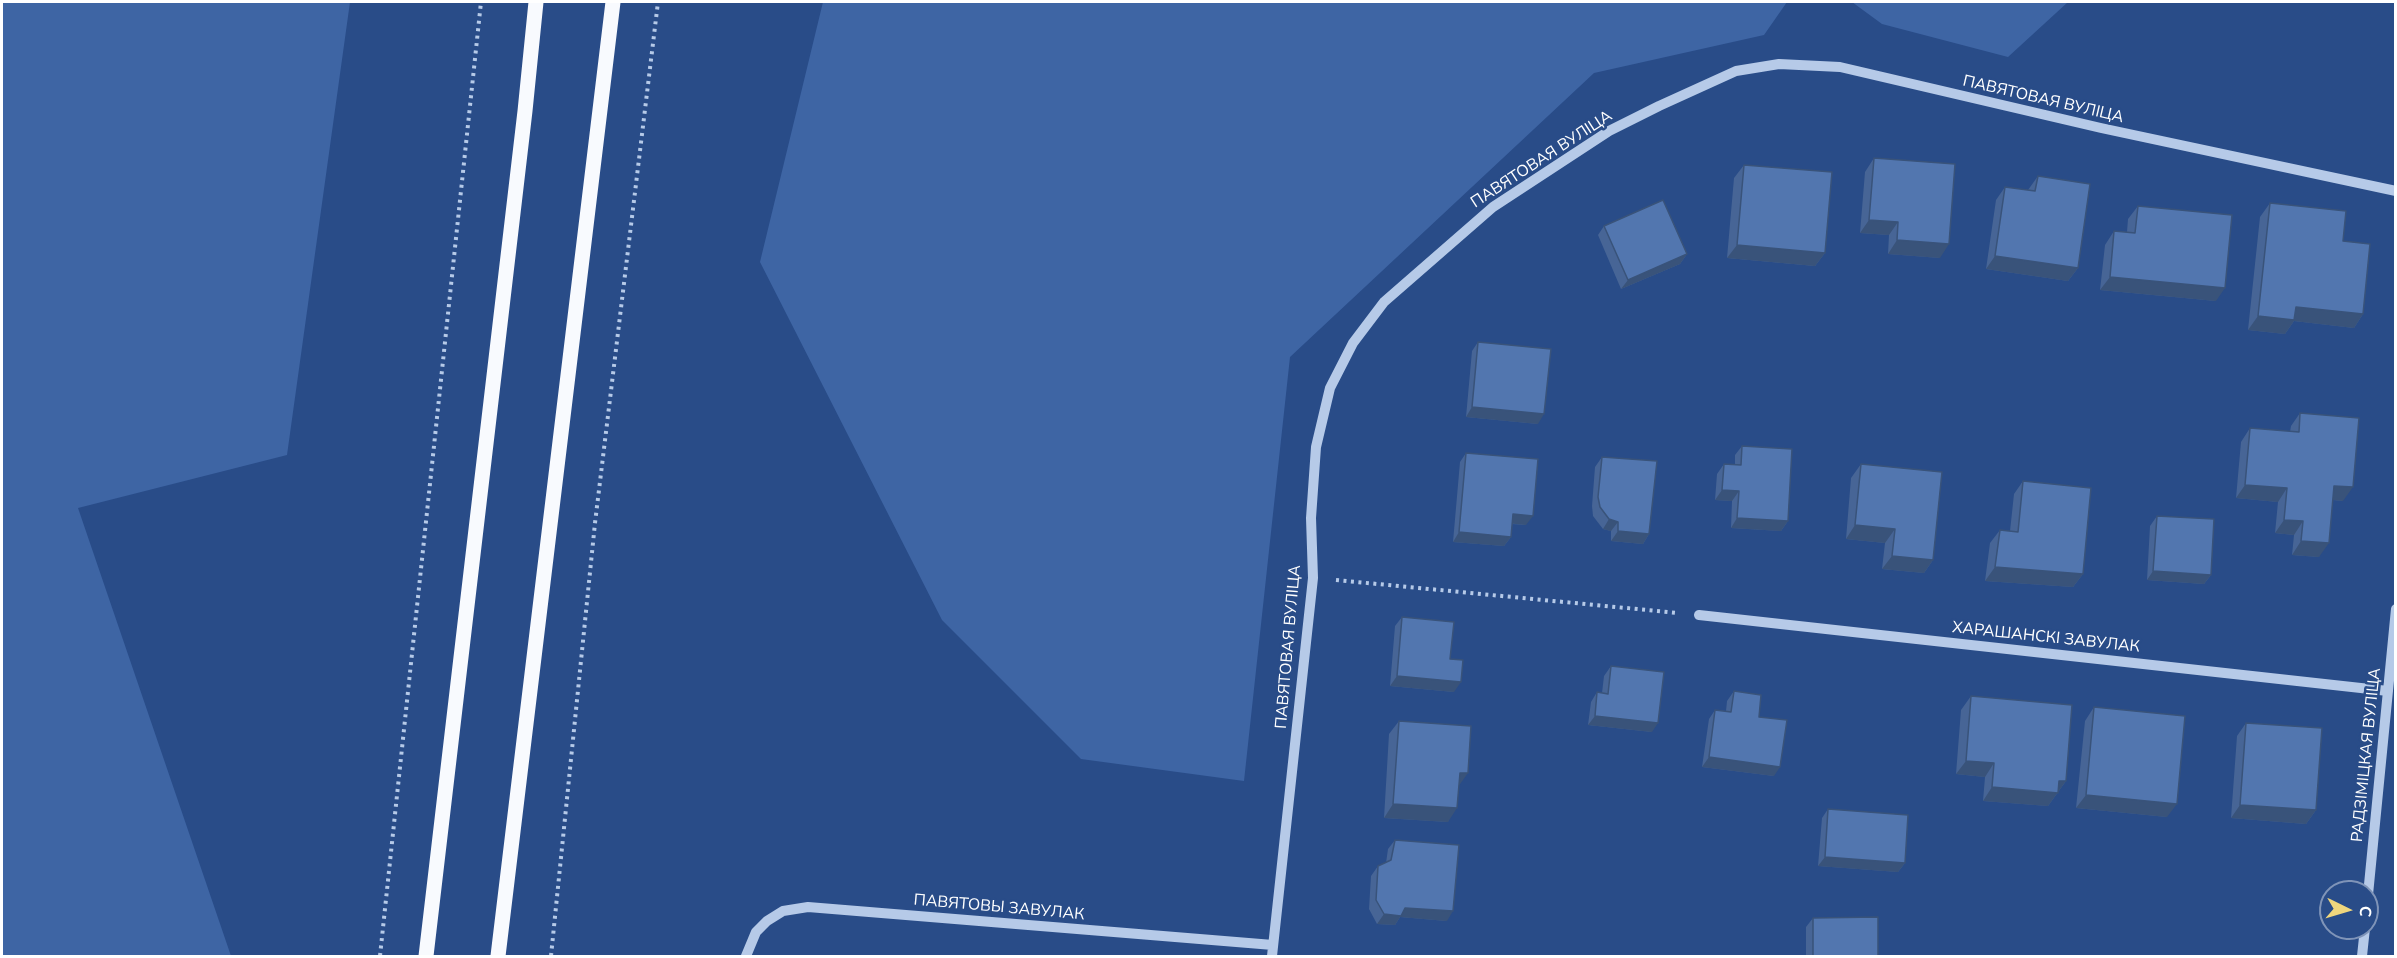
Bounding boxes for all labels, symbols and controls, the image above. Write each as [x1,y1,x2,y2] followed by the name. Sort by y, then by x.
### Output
[1961,72,2125,128] street label: ПАВЯТОВАЯ ВУЛІЦА
[1468,107,1616,213] street label: ПАВЯТОВАЯ ВУЛІЦА
[1272,564,1306,730] street label: ПАВЯТОВАЯ ВУЛІЦА
[1951,619,2141,657] street label: ХАРАШАНСКІ ЗАВУЛАК
[2348,667,2386,843] street label: РАДЗІМІЦКАЯ ВУЛІЦА
[2319,880,2379,940] north arrow
[913,891,1085,925] street label: ПАВЯТОВЫ ЗАВУЛАК
[2354,905,2376,918] text: С

